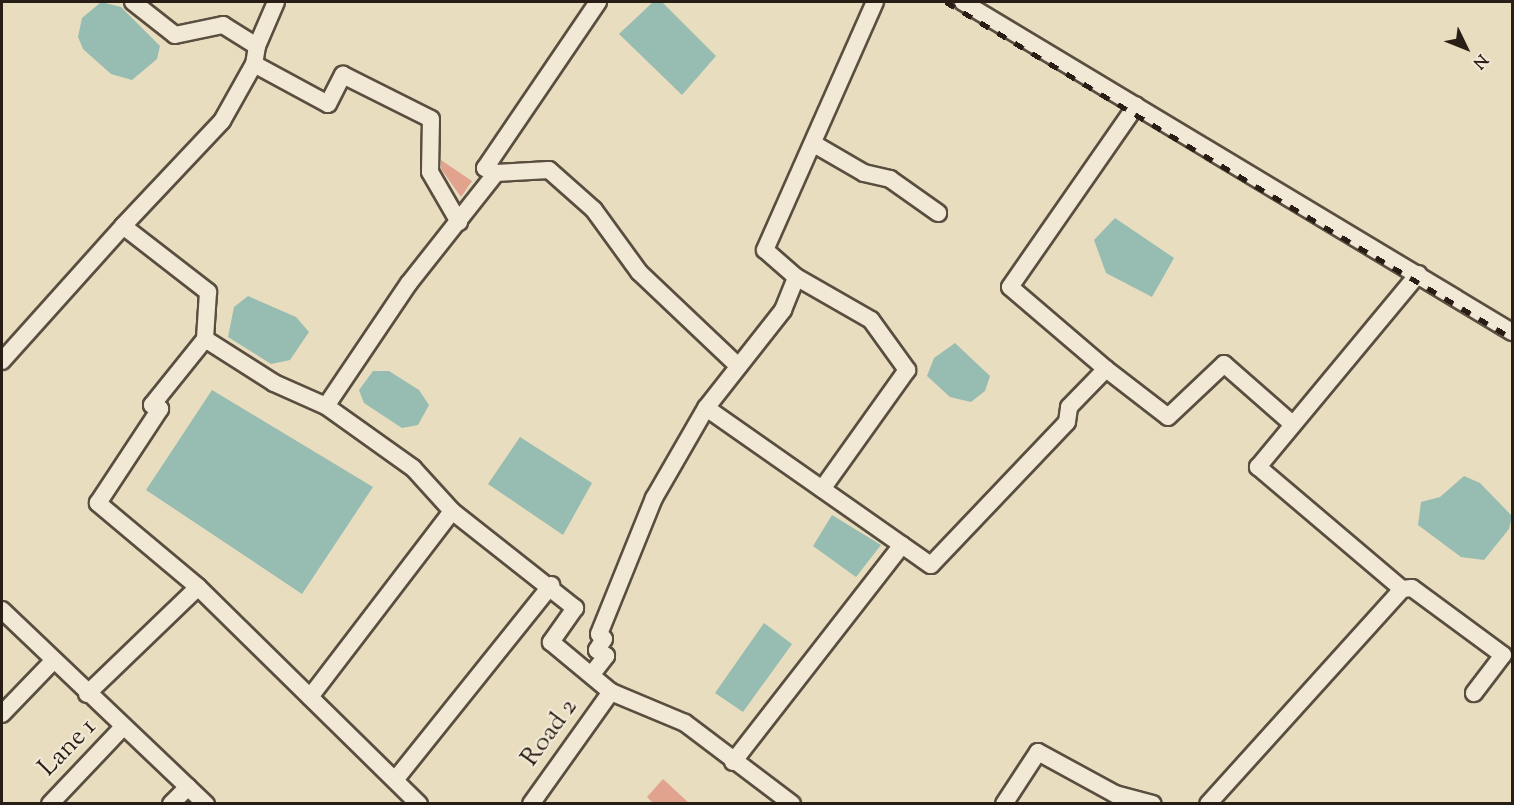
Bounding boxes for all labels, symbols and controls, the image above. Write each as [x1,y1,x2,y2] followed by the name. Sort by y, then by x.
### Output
[1436,18,1496,78] north arrow
[1467,48,1492,73] text: N
[515,693,585,773] street label: Road 2
[33,712,103,784] street label: Lane 1

